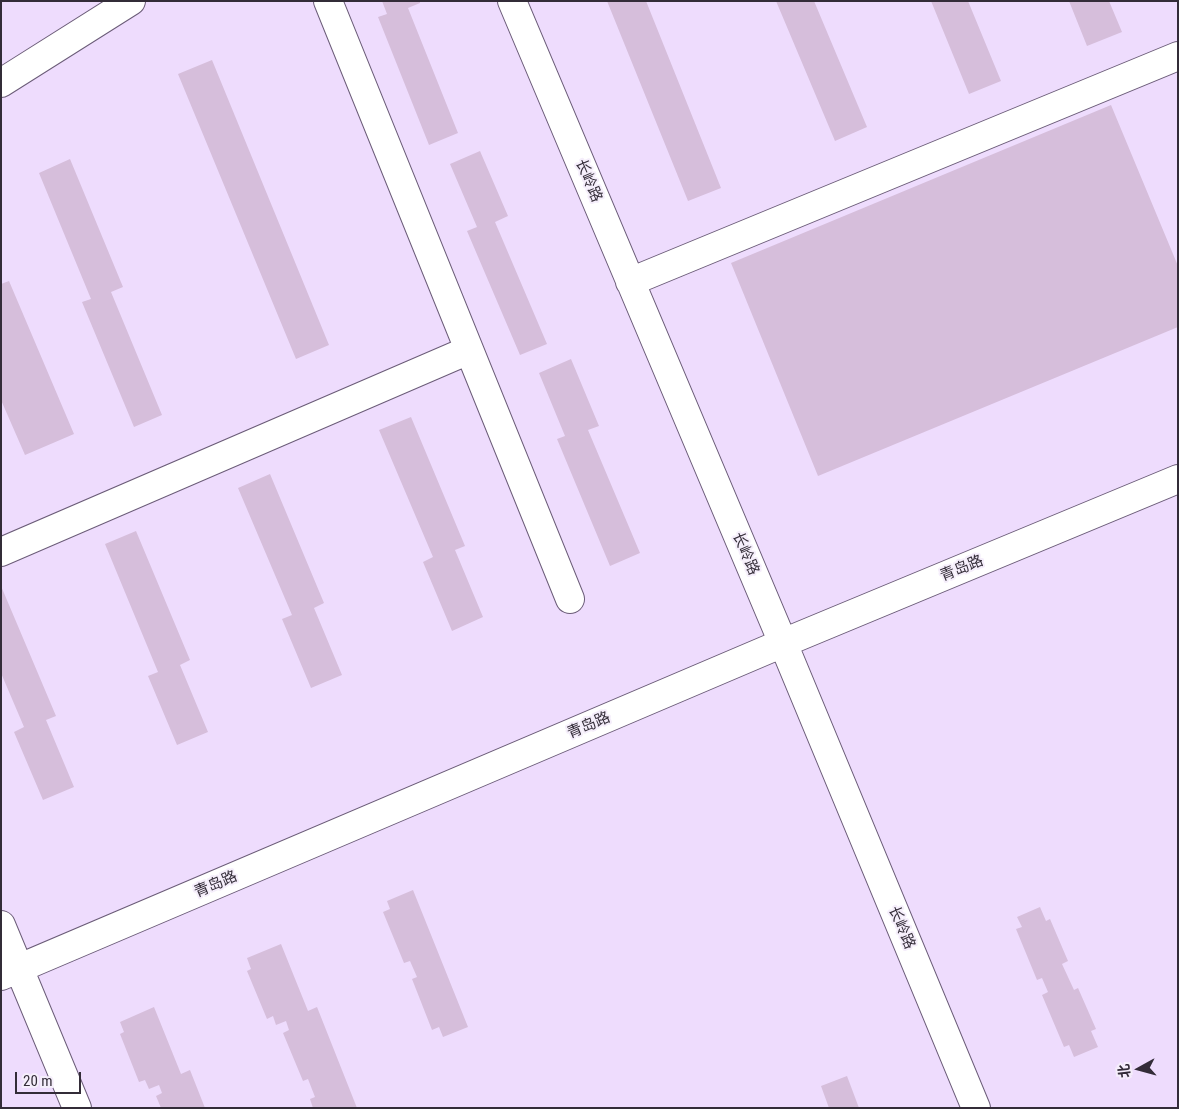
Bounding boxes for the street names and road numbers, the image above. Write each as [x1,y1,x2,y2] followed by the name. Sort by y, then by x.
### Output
[571,157,605,205] street label: 长岭路
[728,530,762,578] street label: 长岭路
[938,552,986,586] street label: 青岛路
[565,709,613,743] street label: 青岛路
[192,868,240,902] street label: 青岛路
[884,904,918,952] street label: 长岭路

